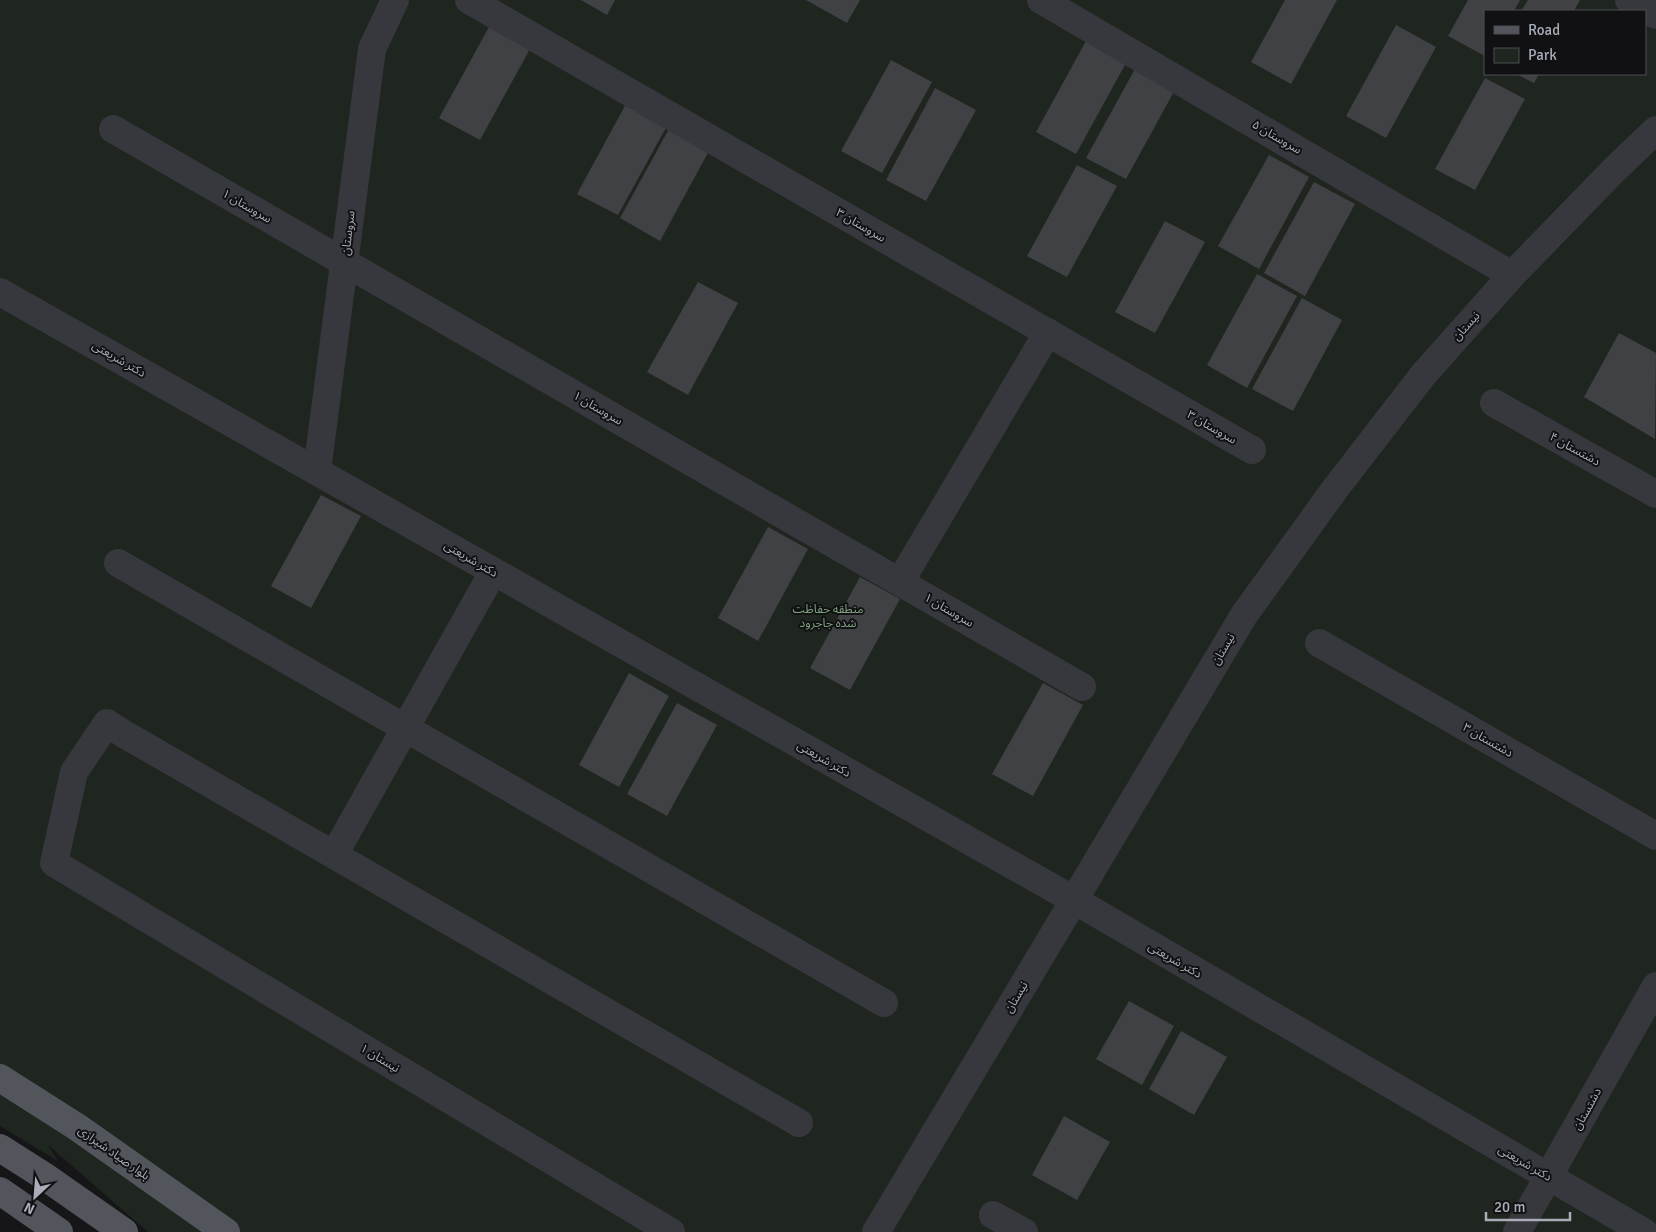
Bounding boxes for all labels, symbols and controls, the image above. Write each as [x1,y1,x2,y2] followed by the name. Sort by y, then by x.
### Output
[1484,10,1646,75] legend
[1528,21,1560,39] text: Road
[1528,46,1557,64] text: Park
[1249,117,1304,158] street label: سروستان ۵
[219,186,274,227] street label: سروستان ۱
[833,205,888,246] street label: سروستان ۳
[338,210,359,256] street label: سروستان
[1449,309,1483,344] street label: نیستان
[89,338,148,381] street label: دکتر شریعتی
[570,388,625,429] street label: سروستان ۱
[1184,407,1239,448] street label: سروستان ۳
[1547,429,1603,470] street label: دشتستان ۴
[441,538,500,581] street label: دکتر شریعتی
[921,590,976,631] street label: سروستان ۱
[792,602,864,631] park label: منطقه حفاظت شده جاجرود
[1208,631,1239,668] street label: نیستان
[1460,720,1516,761] street label: دشتستان ۳
[794,738,853,781] street label: دکتر شریعتی
[1145,939,1204,982] street label: دکتر شریعتی
[1001,979,1032,1016] street label: نیستان
[357,1041,402,1076] street label: نیستان ۱
[1570,1085,1605,1133] street label: دشتستان
[75,1123,153,1184] street label: بلوار صیاد شیرازی
[1495,1142,1554,1185] street label: دکتر شریعتی
[10,1172,60,1222] north arrow
[1486,1190,1570,1222] scale bar
[21,1198,38,1218] text: N
[1494,1198,1525,1216] text: 20 m

